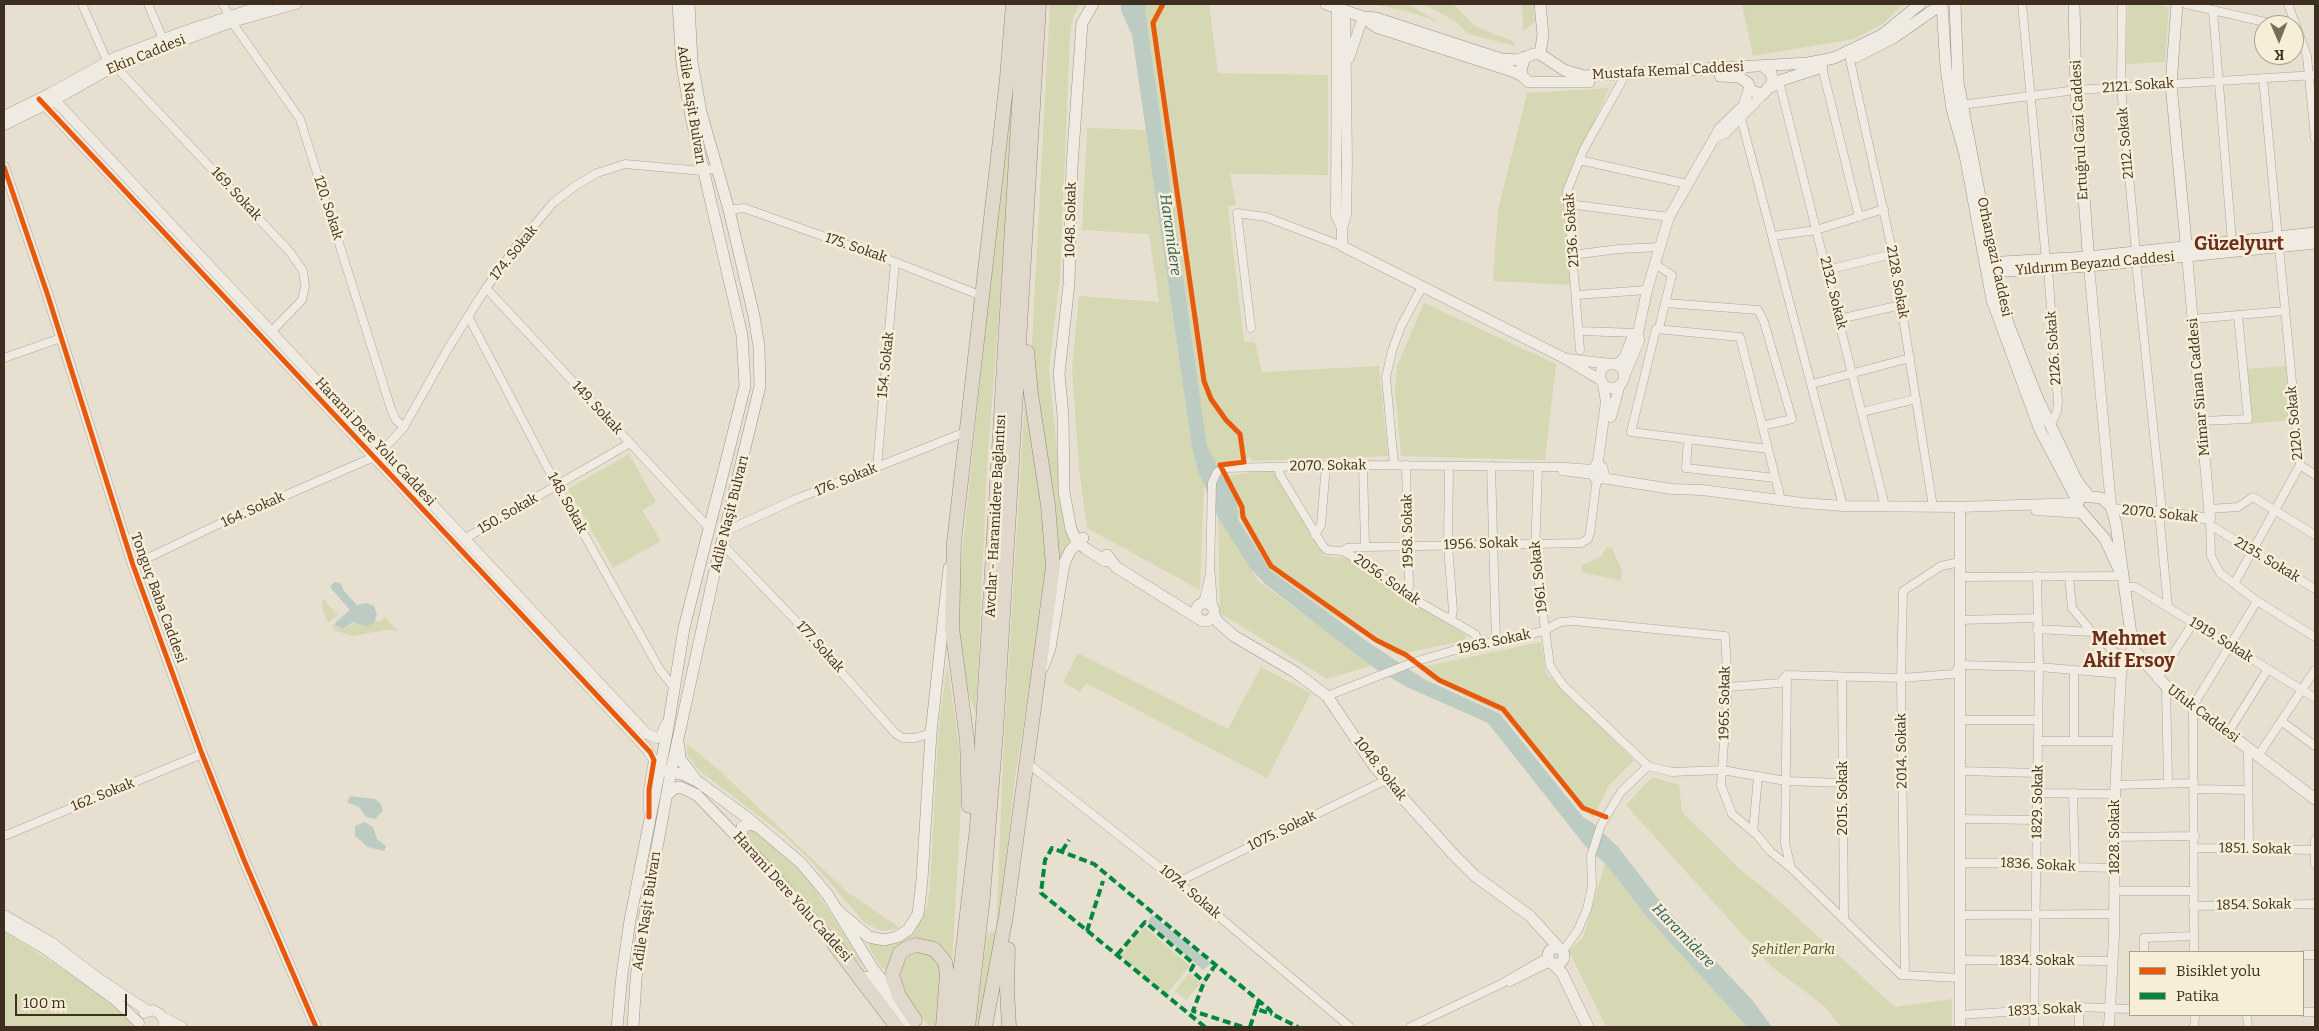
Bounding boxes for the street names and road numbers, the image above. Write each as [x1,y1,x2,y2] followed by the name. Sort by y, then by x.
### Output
[104,32,188,78] street label: Ekin Caddesi
[673,44,709,166] street label: Adile Naşit Bulvarı
[1592,59,1744,83] street label: Mustafa Kemal Caddesi
[2068,59,2092,201] street label: Ertuğrul Gazi Caddesi
[2102,75,2174,97] street label: 2121. Sokak
[2115,107,2137,179] street label: 2112. Sokak
[207,164,265,224] street label: 169. Sokak
[310,174,346,242] street label: 120. Sokak
[1062,182,1080,258] street label: 1048. Sokak
[1561,192,1583,268] street label: 2136. Sokak
[1973,196,2015,318] street label: Orhangazi Caddesi
[487,222,541,284] street label: 174. Sokak
[823,230,889,266] street label: 175. Sokak
[1882,244,1912,320] street label: 2128. Sokak
[2015,249,2175,279] street label: Yıldırım Beyazıd Caddesi
[1816,255,1850,331] street label: 2132. Sokak
[2043,310,2065,386] street label: 2126. Sokak
[2185,317,2213,457] street label: Mimar Sinan Caddesi
[874,331,898,399] street label: 154. Sokak
[311,374,439,510] street label: Harami Dere Yolu Caddesi
[568,378,626,438] street label: 149. Sokak
[2283,385,2307,461] street label: 2120. Sokak
[982,414,1010,618] street label: Avcılar - Haramidere Bağlantısı
[707,454,753,574] street label: Adile Naşit Bulvarı
[1290,457,1366,475] street label: 2070. Sokak
[812,460,880,500] street label: 176. Sokak
[543,470,591,536] street label: 148. Sokak
[219,489,287,531] street label: 164. Sokak
[475,490,541,538] street label: 150. Sokak
[1399,494,1417,568] street label: 1958. Sokak
[2121,502,2199,526] street label: 2070. Sokak
[127,531,189,665] street label: Tonguç Baba Caddesi
[1443,534,1519,554] street label: 1956. Sokak
[2231,534,2303,586] street label: 2135. Sokak
[1527,540,1551,614] street label: 1961. Sokak
[1350,551,1424,609] street label: 2056. Sokak
[2186,614,2256,666] street label: 1919. Sokak
[792,618,848,676] street label: 177. Sokak
[1456,626,1532,658] street label: 1963. Sokak
[1716,666,1734,740] street label: 1965. Sokak
[2163,681,2243,747] street label: Ufuk Caddesi
[1893,713,1911,789] street label: 2014. Sokak
[1350,734,1410,804] street label: 1048. Sokak
[1835,761,1851,835] street label: 2015. Sokak
[2029,765,2047,839] street label: 1829. Sokak
[69,775,137,815] street label: 162. Sokak
[2107,800,2123,874] street label: 1828. Sokak
[1245,807,1319,855] street label: 1075. Sokak
[729,828,855,966] street label: Harami Dere Yolu Caddesi
[2219,840,2291,858] street label: 1851. Sokak
[629,850,665,972] street label: Adile Naşit Bulvarı
[2000,855,2076,875] street label: 1836. Sokak
[1156,862,1224,922] street label: 1074. Sokak
[2216,896,2292,914] street label: 1854. Sokak
[1999,953,2075,969] street label: 1834. Sokak
[2008,1000,2082,1020] street label: 1833. Sokak

